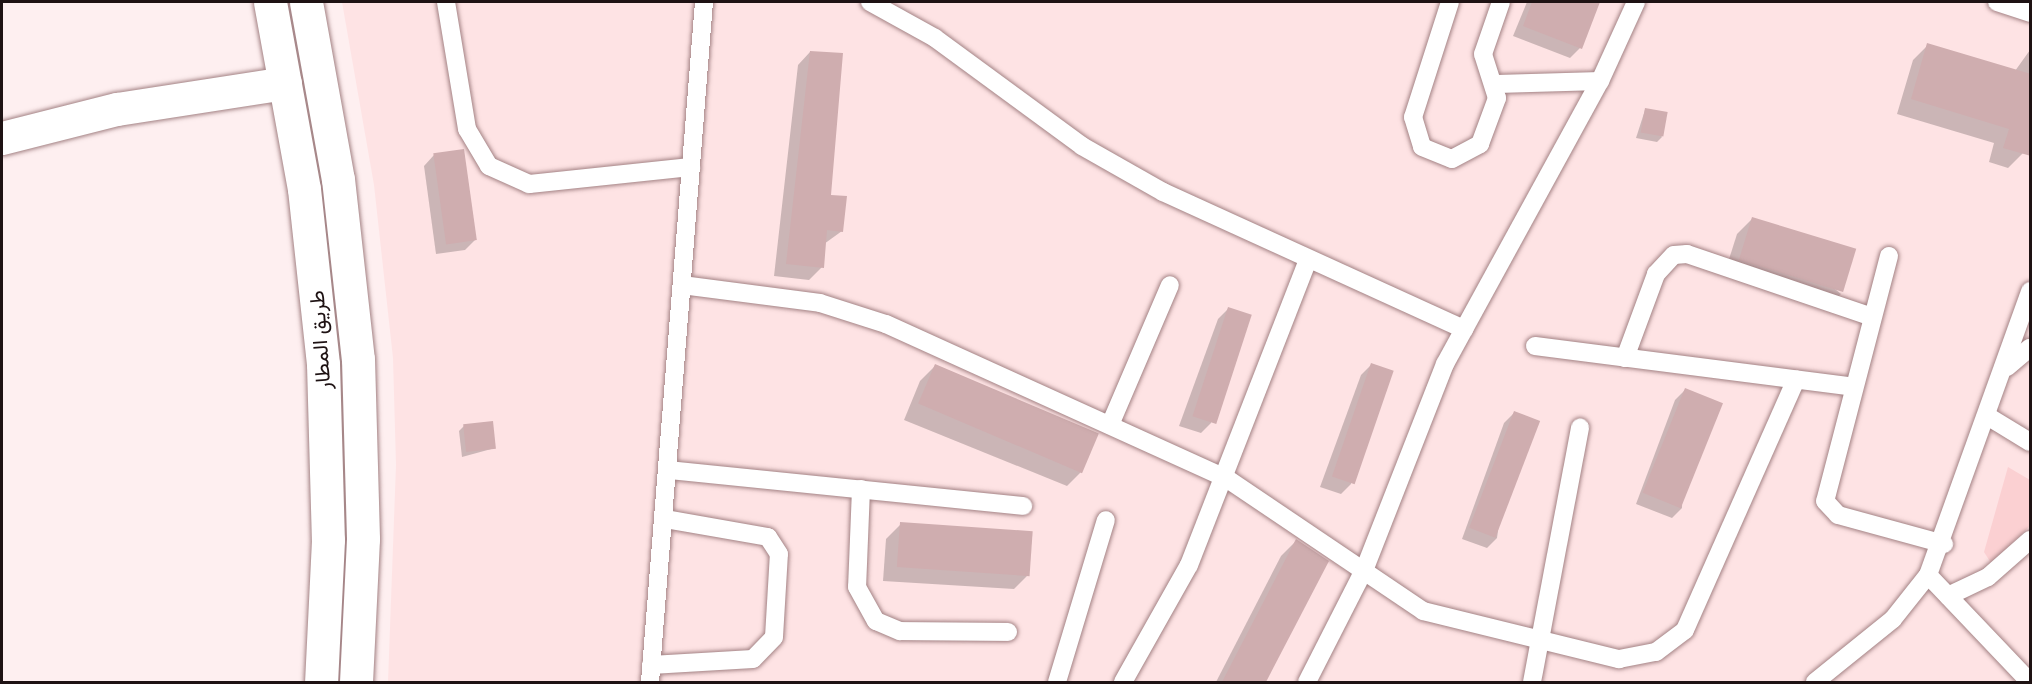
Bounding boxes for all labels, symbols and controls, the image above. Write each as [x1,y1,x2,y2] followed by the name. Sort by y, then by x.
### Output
[304,289,336,391] street label: طريق المطار

